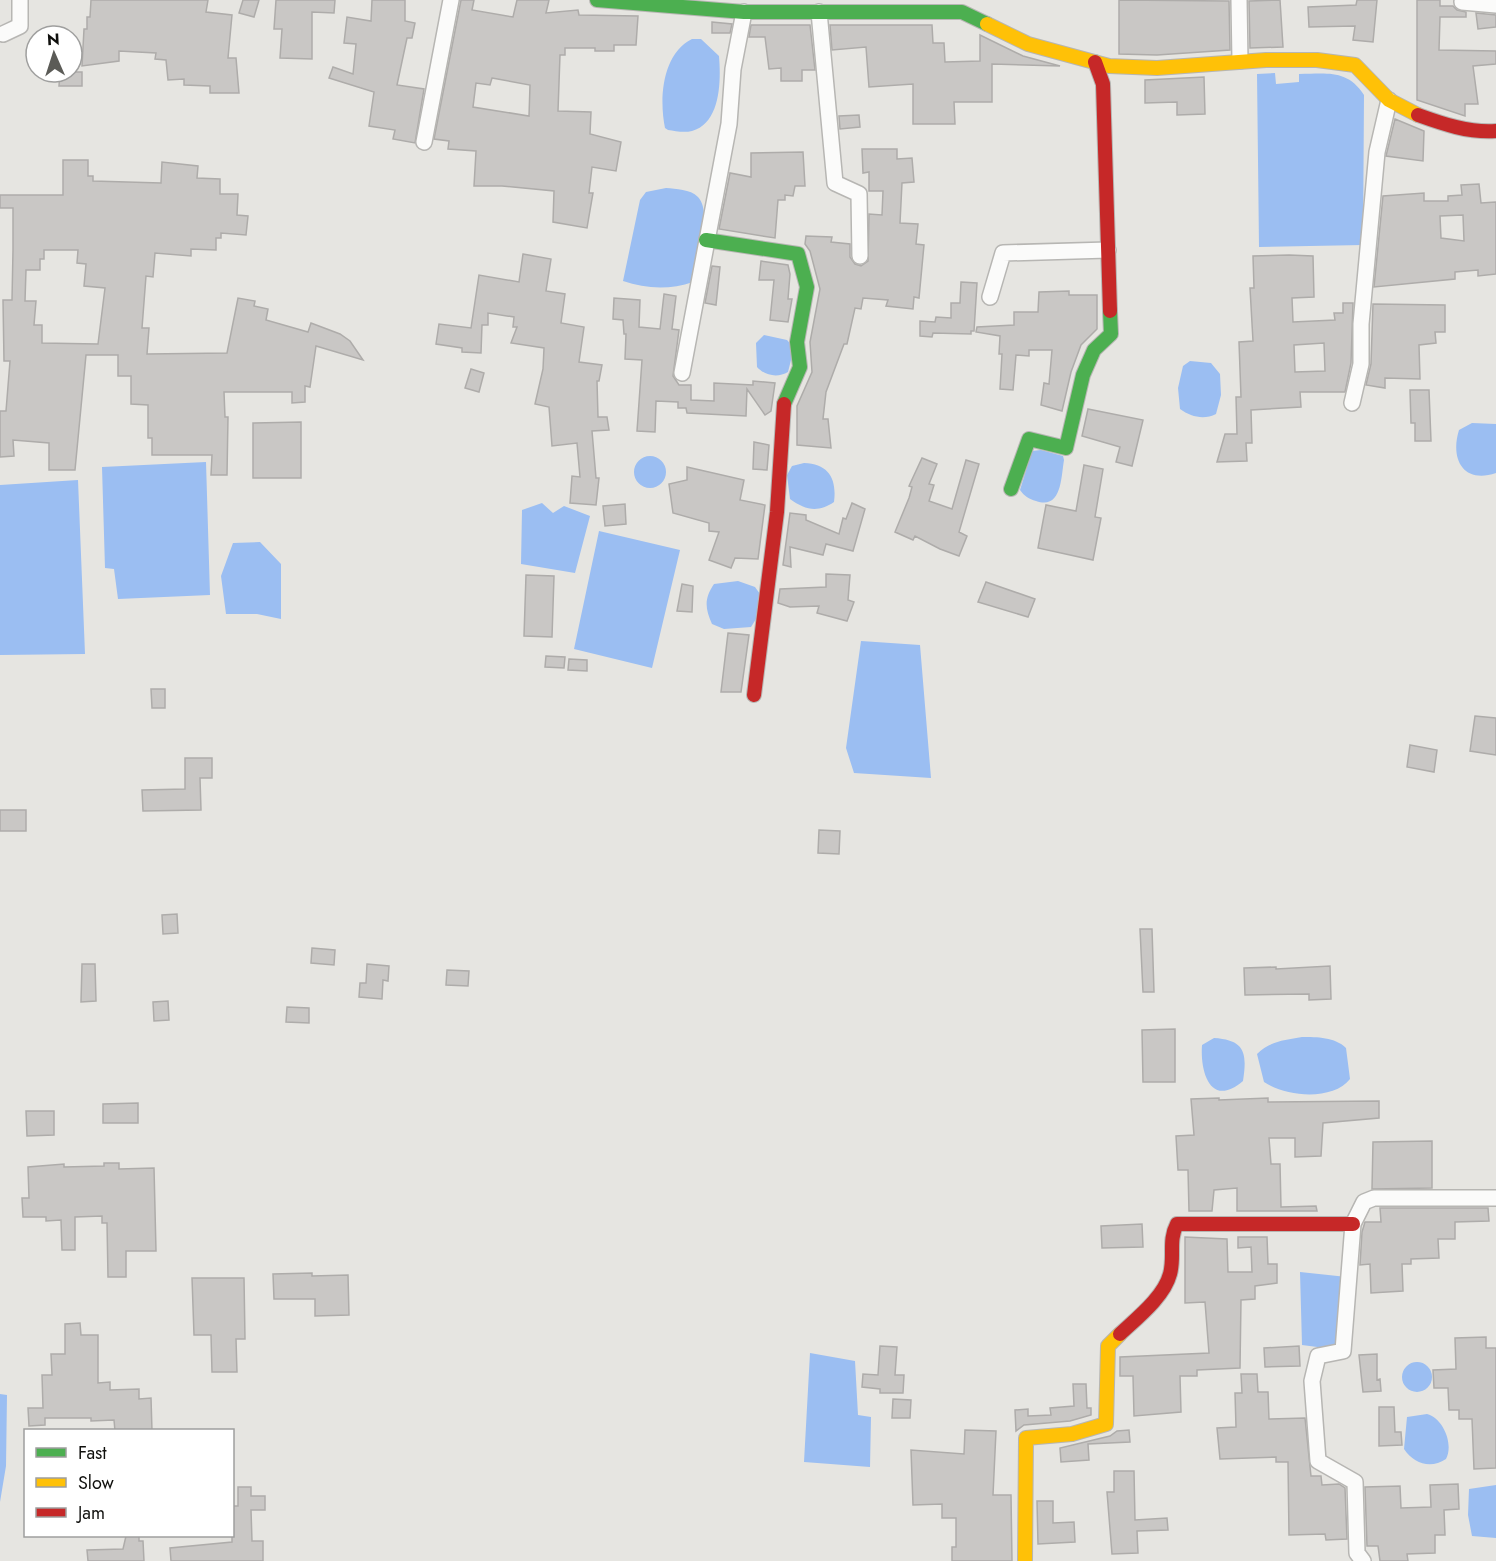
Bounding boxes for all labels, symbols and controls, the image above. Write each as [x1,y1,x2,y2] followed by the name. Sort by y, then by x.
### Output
[24,24,84,84] north arrow
[46,28,60,51] text: N
[24,1429,234,1537] legend
[78,1440,107,1466] text: Fast
[78,1470,115,1496] text: Slow
[76,1500,105,1526] text: Jam

